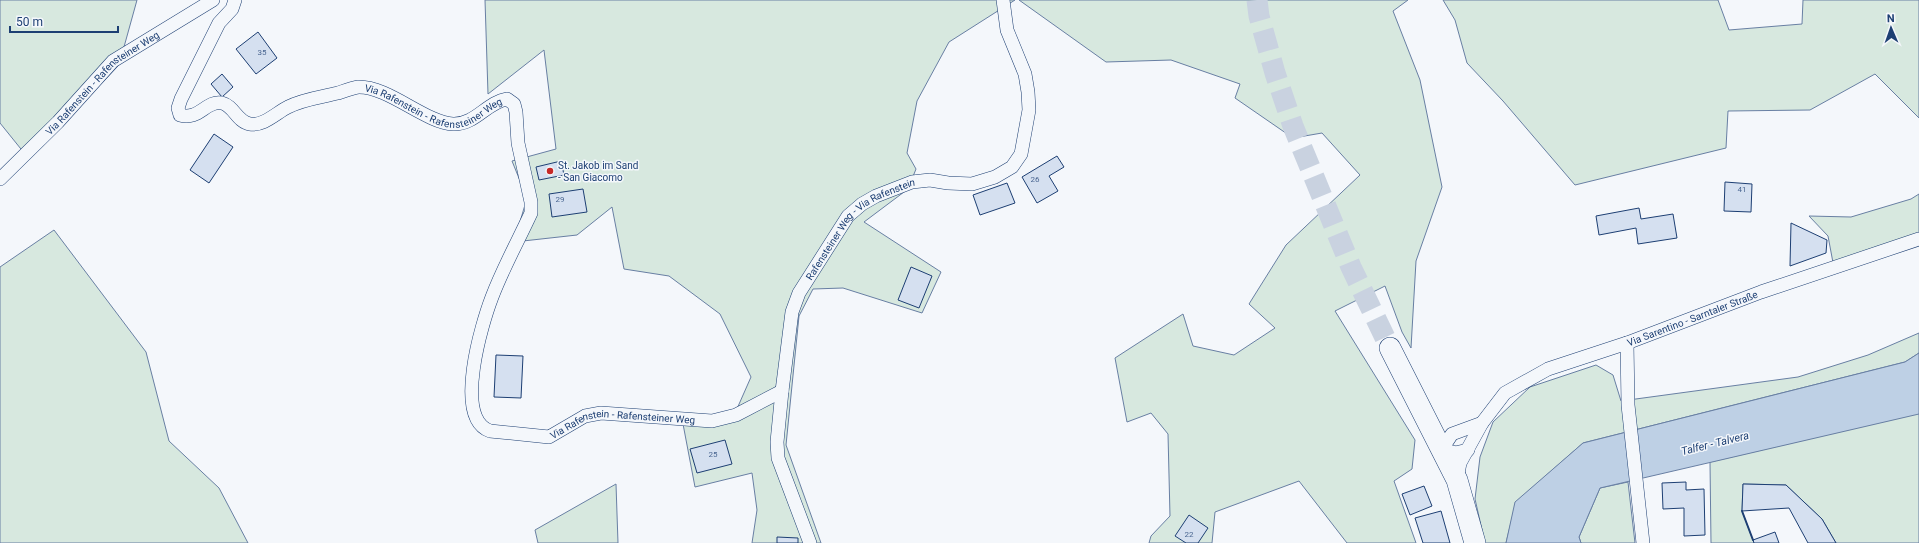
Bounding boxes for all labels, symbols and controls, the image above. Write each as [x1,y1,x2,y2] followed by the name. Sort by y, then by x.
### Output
[10,8,118,34] scale bar
[1871,8,1911,48] north arrow
[1887,12,1895,25] text: N
[16,15,43,29] text: 50 m
[43,29,161,137] street label: Via Rafenstein - Rafensteiner Weg
[258,48,267,57] house number: 35
[357,82,507,104] street label: Via Rafenstein - Rafensteiner Weg
[364,82,504,130] text: Via Rafenstein - Rafensteiner Weg
[558,160,638,183] place label: St. Jakob im Sand - San Giacomo
[545,166,555,176] marker: St. Jakob im Sand - San Giacomo
[1031,175,1040,184] house number: 26
[804,177,915,282] street label: Rafensteiner Weg - Via Rafenstein
[1738,185,1747,194] house number: 41
[556,195,565,204] house number: 29
[1626,289,1759,348] street label: Via Sarentino - Sarntaler Straße
[548,408,696,441] street label: Via Rafenstein - Rafensteiner Weg
[1680,429,1750,458] water label: Talfer - Talvera
[709,450,718,459] house number: 25
[1185,530,1194,539] house number: 22

